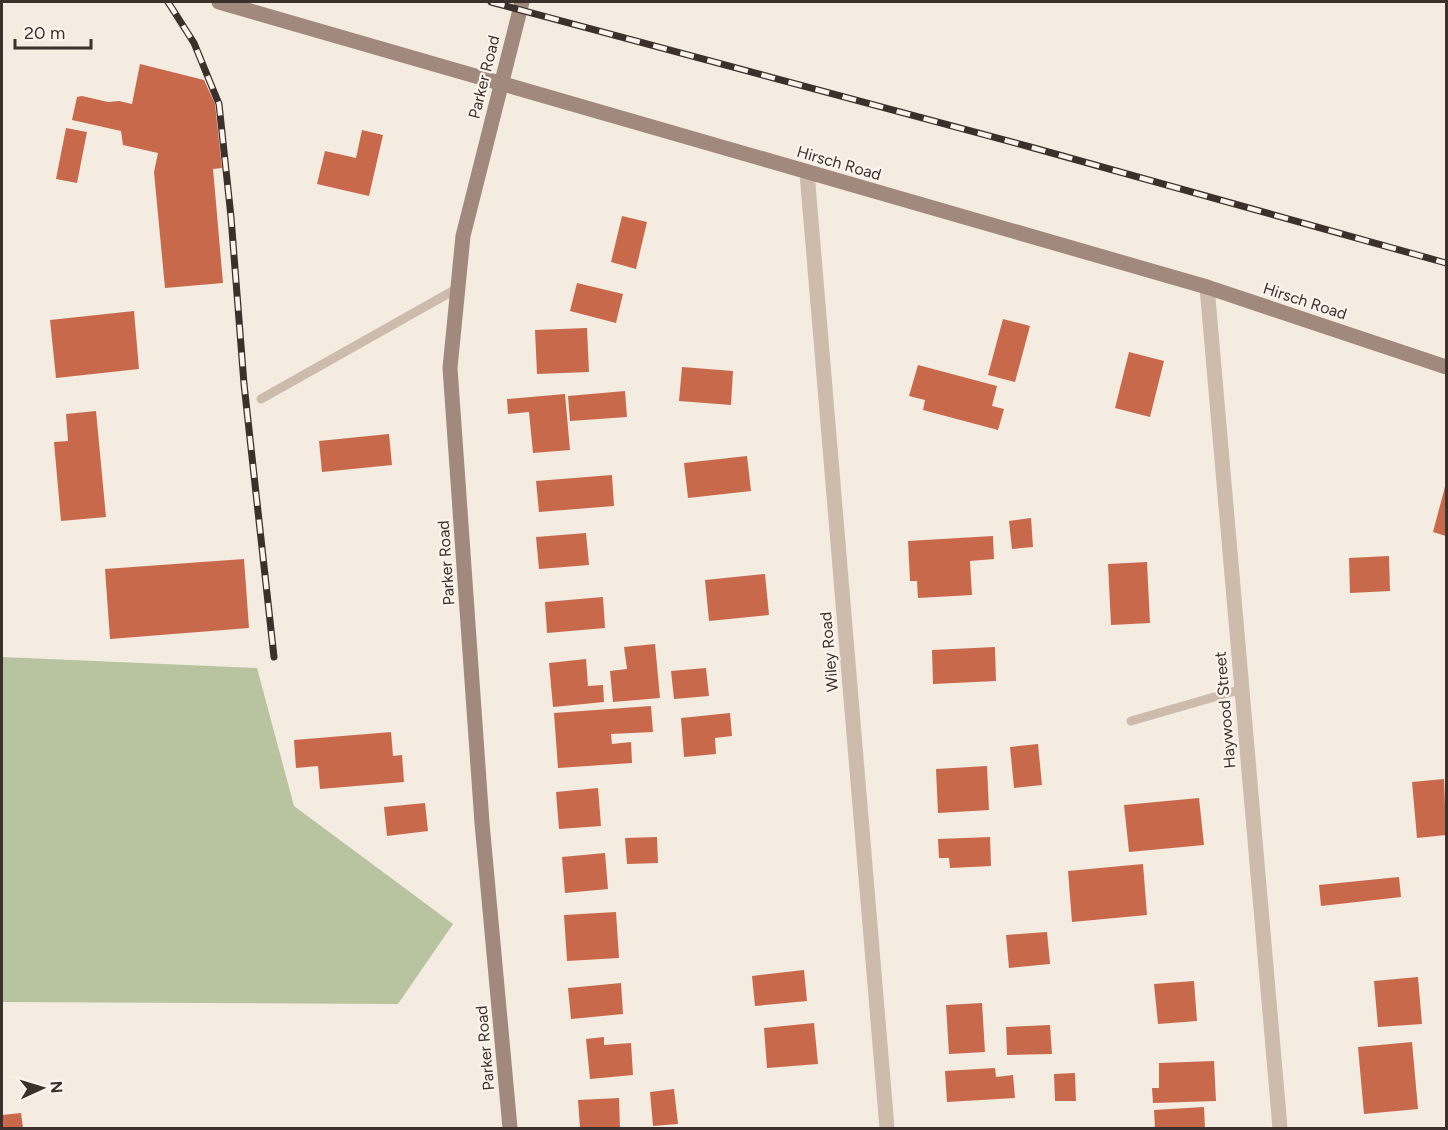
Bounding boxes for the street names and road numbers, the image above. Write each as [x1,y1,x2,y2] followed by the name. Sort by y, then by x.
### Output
[464,33,504,121] street label: Parker Road
[795,142,883,184] street label: Hirsch Road
[1261,279,1349,323] street label: Hirsch Road
[434,520,458,606] street label: Parker Road
[816,611,842,693] street label: Wiley Road
[1210,651,1240,769] street label: Haywood Street
[472,1005,498,1091] street label: Parker Road

